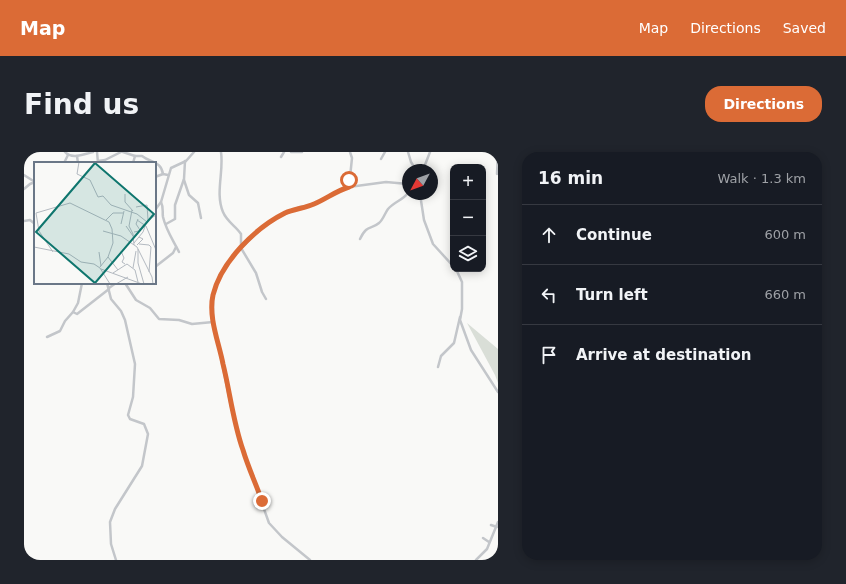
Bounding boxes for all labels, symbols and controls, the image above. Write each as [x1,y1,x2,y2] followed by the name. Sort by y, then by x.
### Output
[20,17,65,39] text: Map
[639,20,668,36] text: Map
[690,20,761,36] text: Directions
[783,20,826,36] text: Saved
[705,86,822,122] button: Directions
[24,88,139,121] text: Find us
[34,162,156,284] inset map
[402,164,438,200] north arrow
[450,164,486,272] map controls
[450,164,486,200] button: +
[538,168,603,188] text: 16 min
[340,171,358,189] route start
[717,171,806,186] text: Walk · 1.3 km
[450,200,486,236] button: −
[538,224,560,246] icon: ahead
[576,226,652,244] text: Continue
[764,227,806,242] text: 600 m
[450,236,486,272] button: layers
[538,284,560,306] icon: left
[576,286,648,304] text: Turn left
[764,287,806,302] text: 660 m
[538,344,560,366] icon: arrive
[576,346,751,364] text: Arrive at destination
[253,492,271,510] route end

